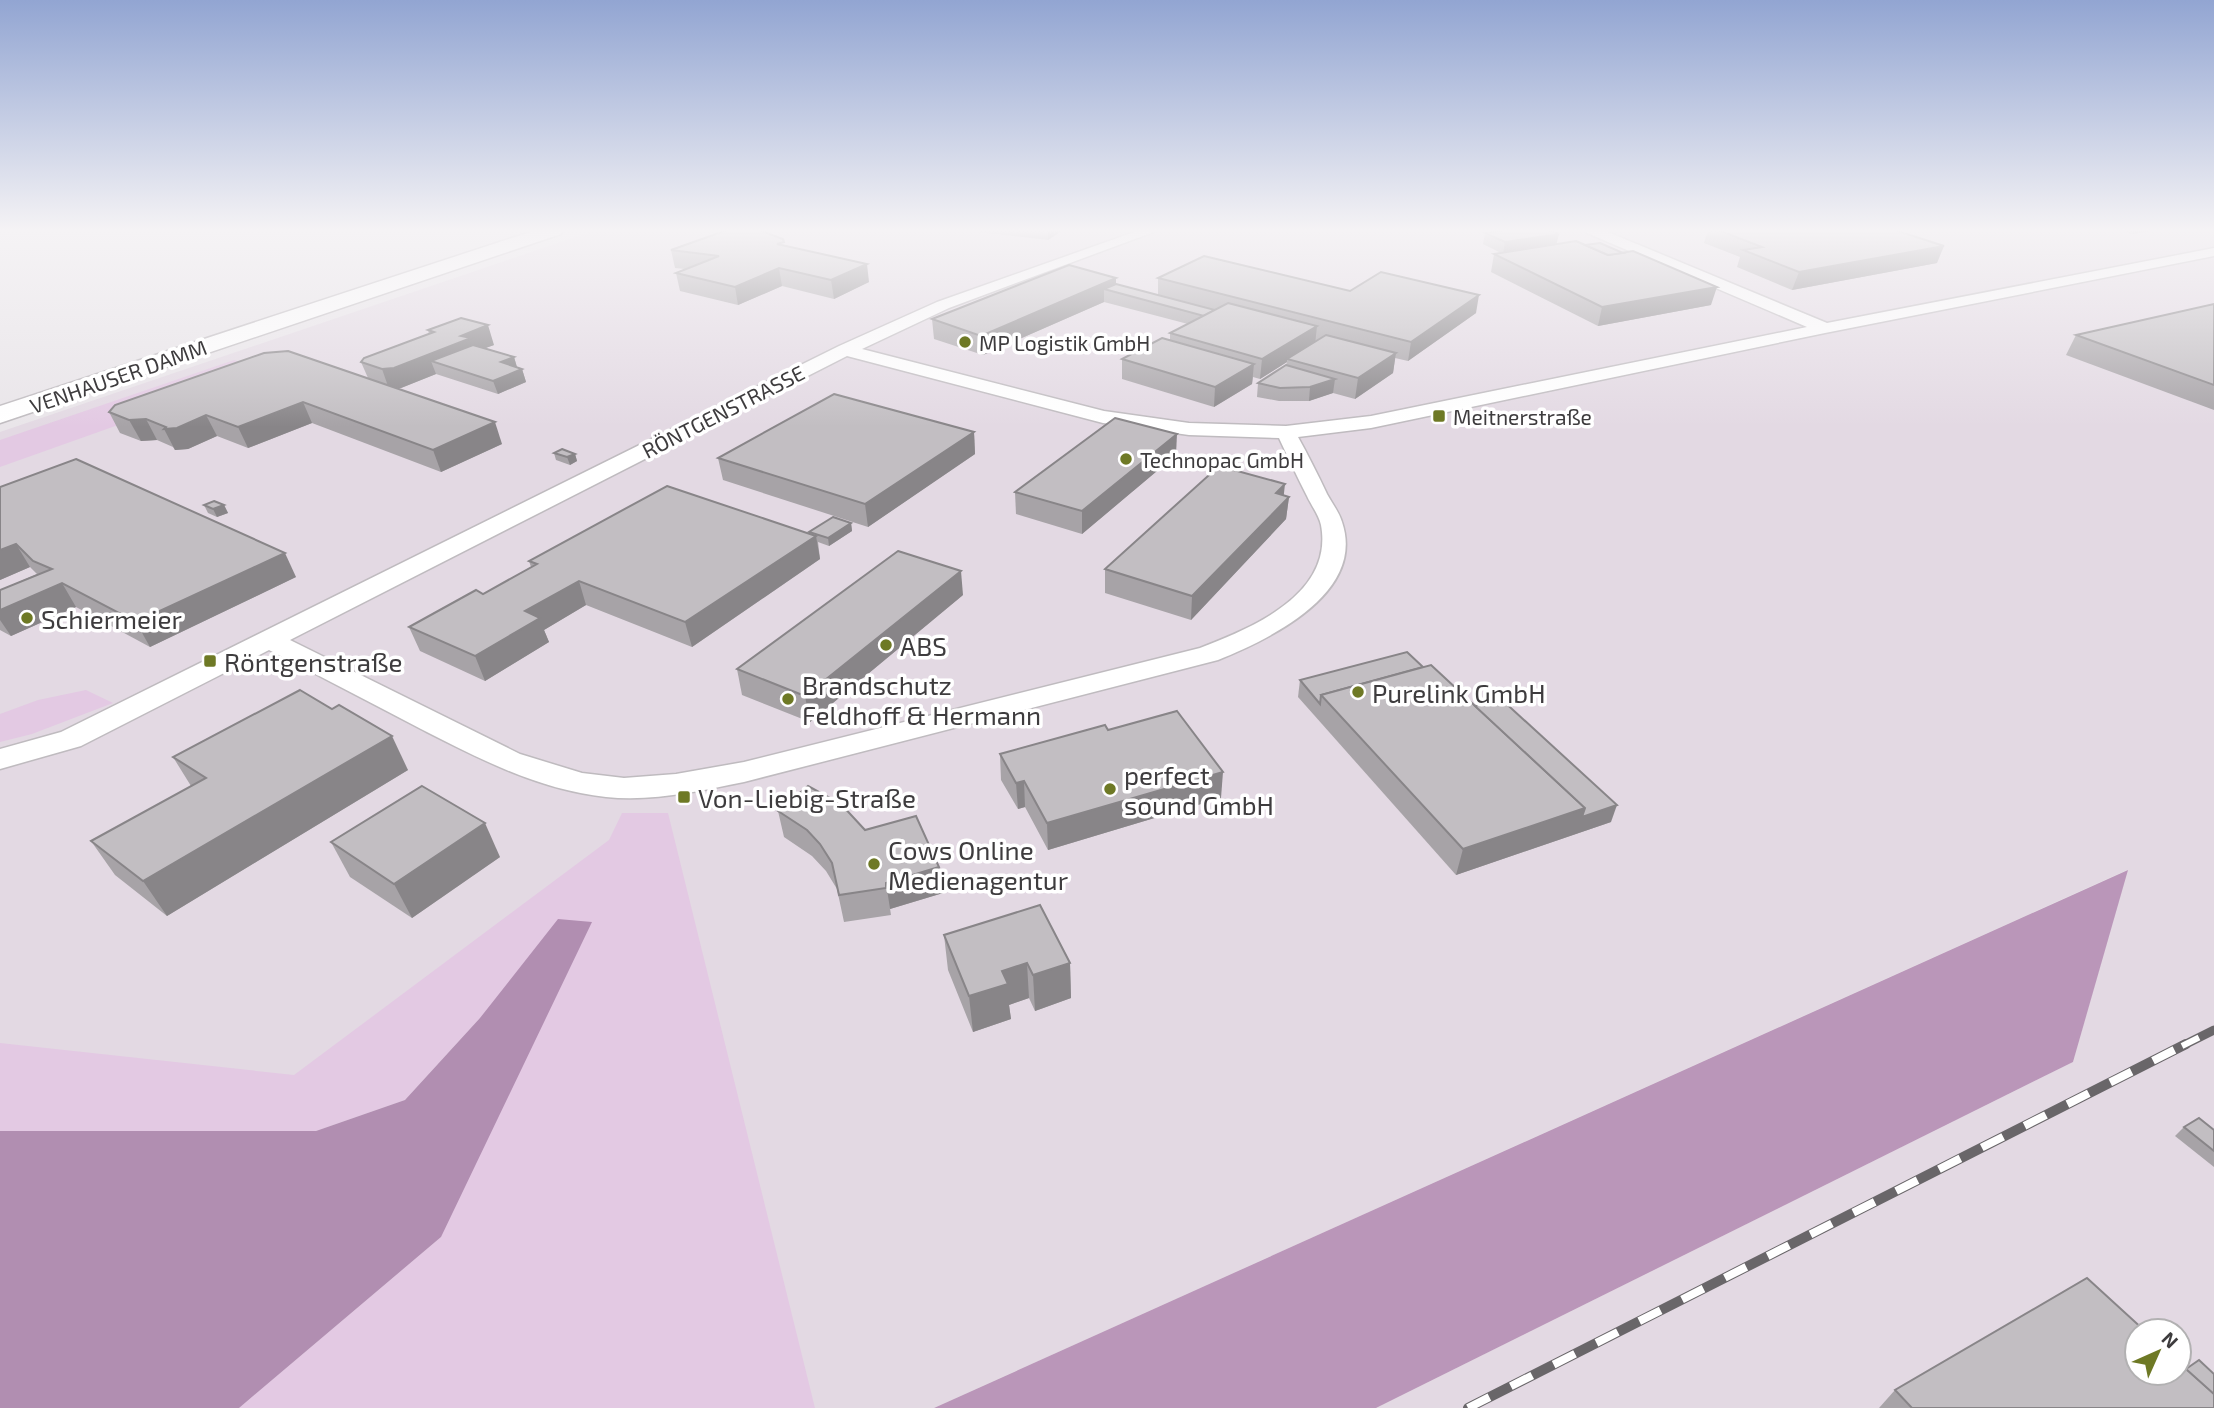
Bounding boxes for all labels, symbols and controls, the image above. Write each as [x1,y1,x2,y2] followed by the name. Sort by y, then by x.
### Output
[979,330,1150,355] place label: MP Logistik GmbH
[26,334,210,418] street label: VENHAUSER DAMM
[957,334,973,350] marker: MP Logistik GmbH
[638,359,808,463] street label: RÖNTGENSTRASSE
[1453,404,1592,429] place label: Meitnerstraße
[1431,408,1447,424] marker: Meitnerstraße
[1140,447,1304,472] place label: Technopac GmbH
[1118,451,1134,467] marker: Technopac GmbH
[41,603,182,634] place label: Schiermeier
[19,610,35,626] marker: Schiermeier
[900,630,947,661] place label: ABS
[878,637,894,653] marker: ABS
[224,646,403,677] place label: Röntgenstraße
[202,653,218,669] marker: Röntgenstraße
[802,669,1041,730] place label: Brandschutz Feldhoff & Hermann
[1372,677,1546,708] place label: Purelink GmbH
[1350,684,1366,700] marker: Purelink GmbH
[780,691,796,707] marker: Brandschutz Feldhoff & Hermann
[1124,759,1274,820] place label: perfect sound GmbH
[1102,781,1118,797] marker: perfect sound GmbH
[698,782,916,813] place label: Von-Liebig-Straße
[676,789,692,805] marker: Von-Liebig-Straße
[888,834,1068,895] place label: Cows Online Medienagentur
[866,856,882,872] marker: Cows Online Medienagentur
[2123,1317,2193,1387] north arrow
[2157,1327,2183,1353] text: N

